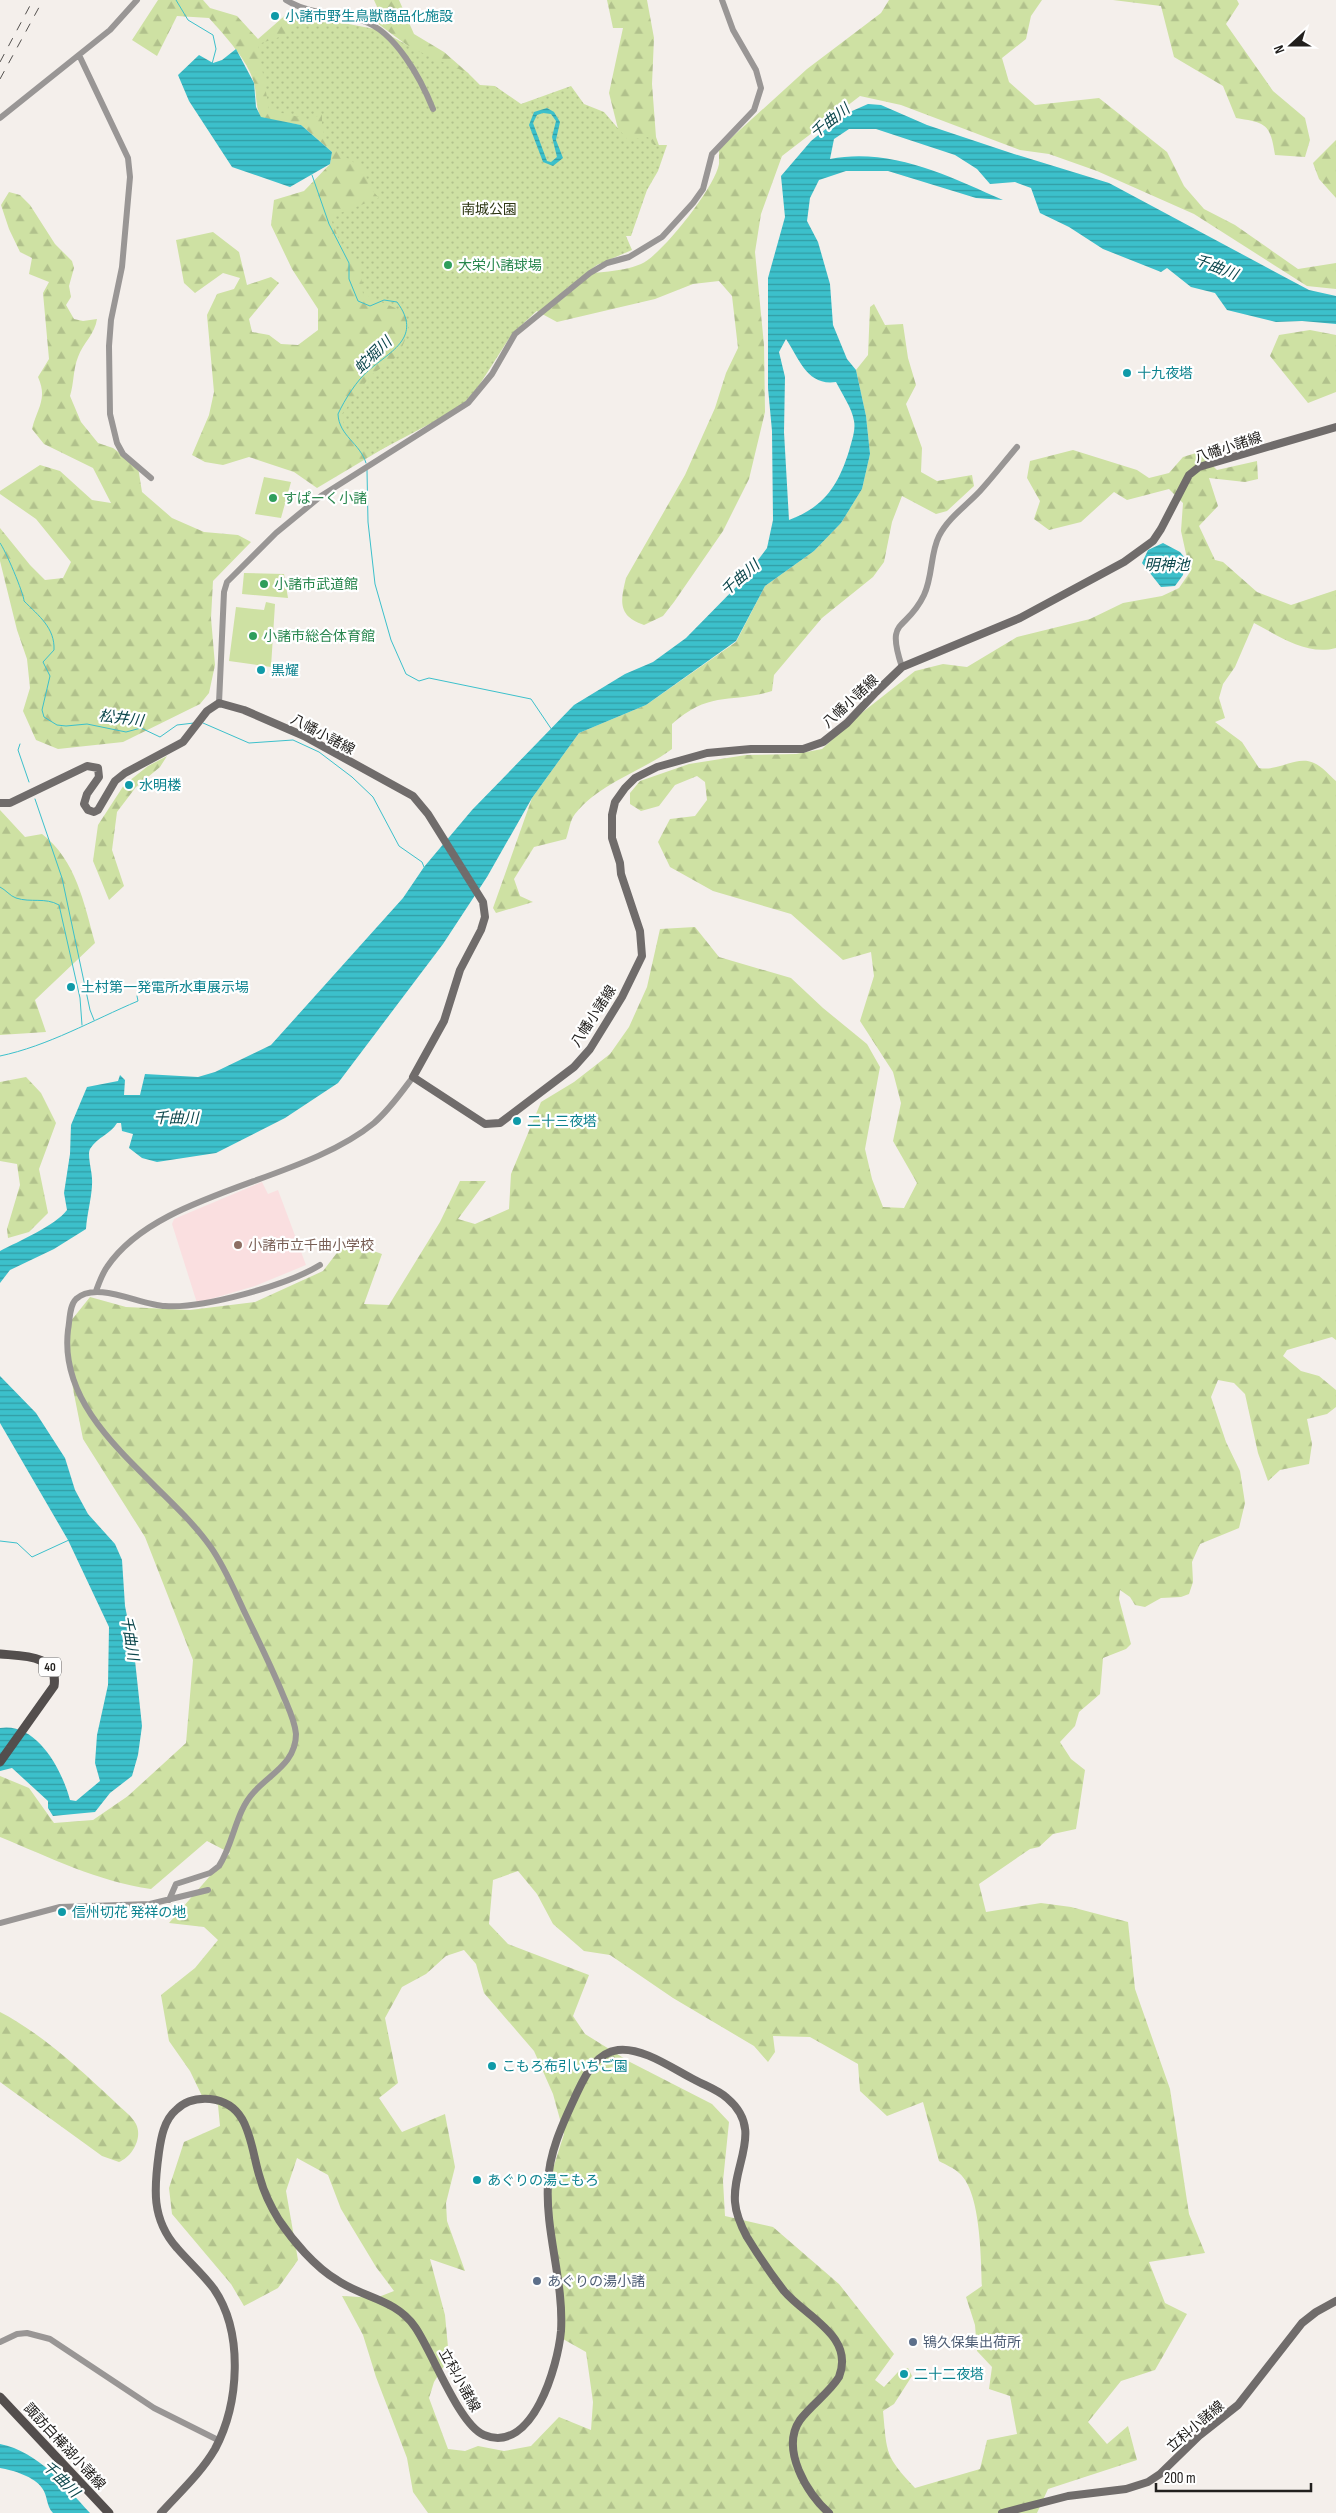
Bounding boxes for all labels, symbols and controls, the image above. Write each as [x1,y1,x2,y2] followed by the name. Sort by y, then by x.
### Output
[285,8,453,25] place label: 小諸市野生鳥獣商品化施設
[269,10,281,22] marker: 小諸市野生鳥獣商品化施設
[1266,20,1316,70] north arrow
[1270,43,1289,56] text: N
[807,99,855,143] water label: 千曲川
[461,201,517,218] park label: 南城公園
[1191,251,1242,285] water label: 千曲川
[458,257,542,274] place label: 大栄小諸球場
[442,259,454,271] marker: 大栄小諸球場
[351,332,398,378] water label: 蛇堀川
[1137,365,1193,382] place label: 十九夜塔
[1121,367,1133,379] marker: 十九夜塔
[1192,429,1264,466] street label: 八幡小諸線
[283,490,367,507] place label: すぱーく小諸
[267,492,279,504] marker: すぱーく小諸
[717,555,765,600] water label: 千曲川
[1144,556,1191,575] water label: 明神池
[274,576,358,593] place label: 小諸市武道館
[258,578,270,590] marker: 小諸市武道館
[263,628,375,645] place label: 小諸市総合体育館
[247,630,259,642] marker: 小諸市総合体育館
[271,662,299,679] place label: 黒耀
[255,664,267,676] marker: 黒耀
[819,671,882,731] street label: 八幡小諸線
[97,706,146,731] water label: 松井川
[288,711,358,758] street label: 八幡小諸線
[139,777,182,794] place label: 水明楼
[123,779,135,791] marker: 水明楼
[81,979,249,996] place label: 土村第一発電所水車展示場
[65,981,77,993] marker: 土村第一発電所水車展示場
[567,982,620,1050] street label: 八幡小諸線
[153,1109,200,1128] water label: 千曲川
[527,1113,597,1130] place label: 二十三夜塔
[511,1115,523,1127] marker: 二十三夜塔
[248,1237,374,1254] place label: 小諸市立千曲小学校
[232,1239,244,1251] marker: 小諸市立千曲小学校
[117,1614,143,1664] water label: 千曲川
[39,1658,61,1676] road number: 40
[72,1904,186,1921] place label: 信州切花 発祥の地
[56,1906,68,1918] marker: 信州切花 発祥の地
[502,2058,628,2075] place label: こもろ布引いちご園
[486,2060,498,2072] marker: こもろ布引いちご園
[487,2172,599,2189] place label: あぐりの湯こもろ
[471,2174,483,2186] marker: あぐりの湯こもろ
[547,2273,645,2290] place label: あぐりの湯小諸
[531,2275,543,2287] marker: あぐりの湯小諸
[923,2334,1021,2351] place label: 鴇久保集出荷所
[907,2336,919,2348] marker: 鴇久保集出荷所
[435,2346,484,2415] street label: 立科小諸線
[914,2366,984,2383] place label: 二十二夜塔
[898,2368,910,2380] marker: 二十二夜塔
[1163,2397,1228,2455] street label: 立科小諸線
[20,2400,109,2493] street label: 諏訪白樺湖小諸線
[38,2457,85,2503] water label: 千曲川
[1156,2460,1311,2492] scale bar
[1164,2469,1196,2488] text: 200 m

